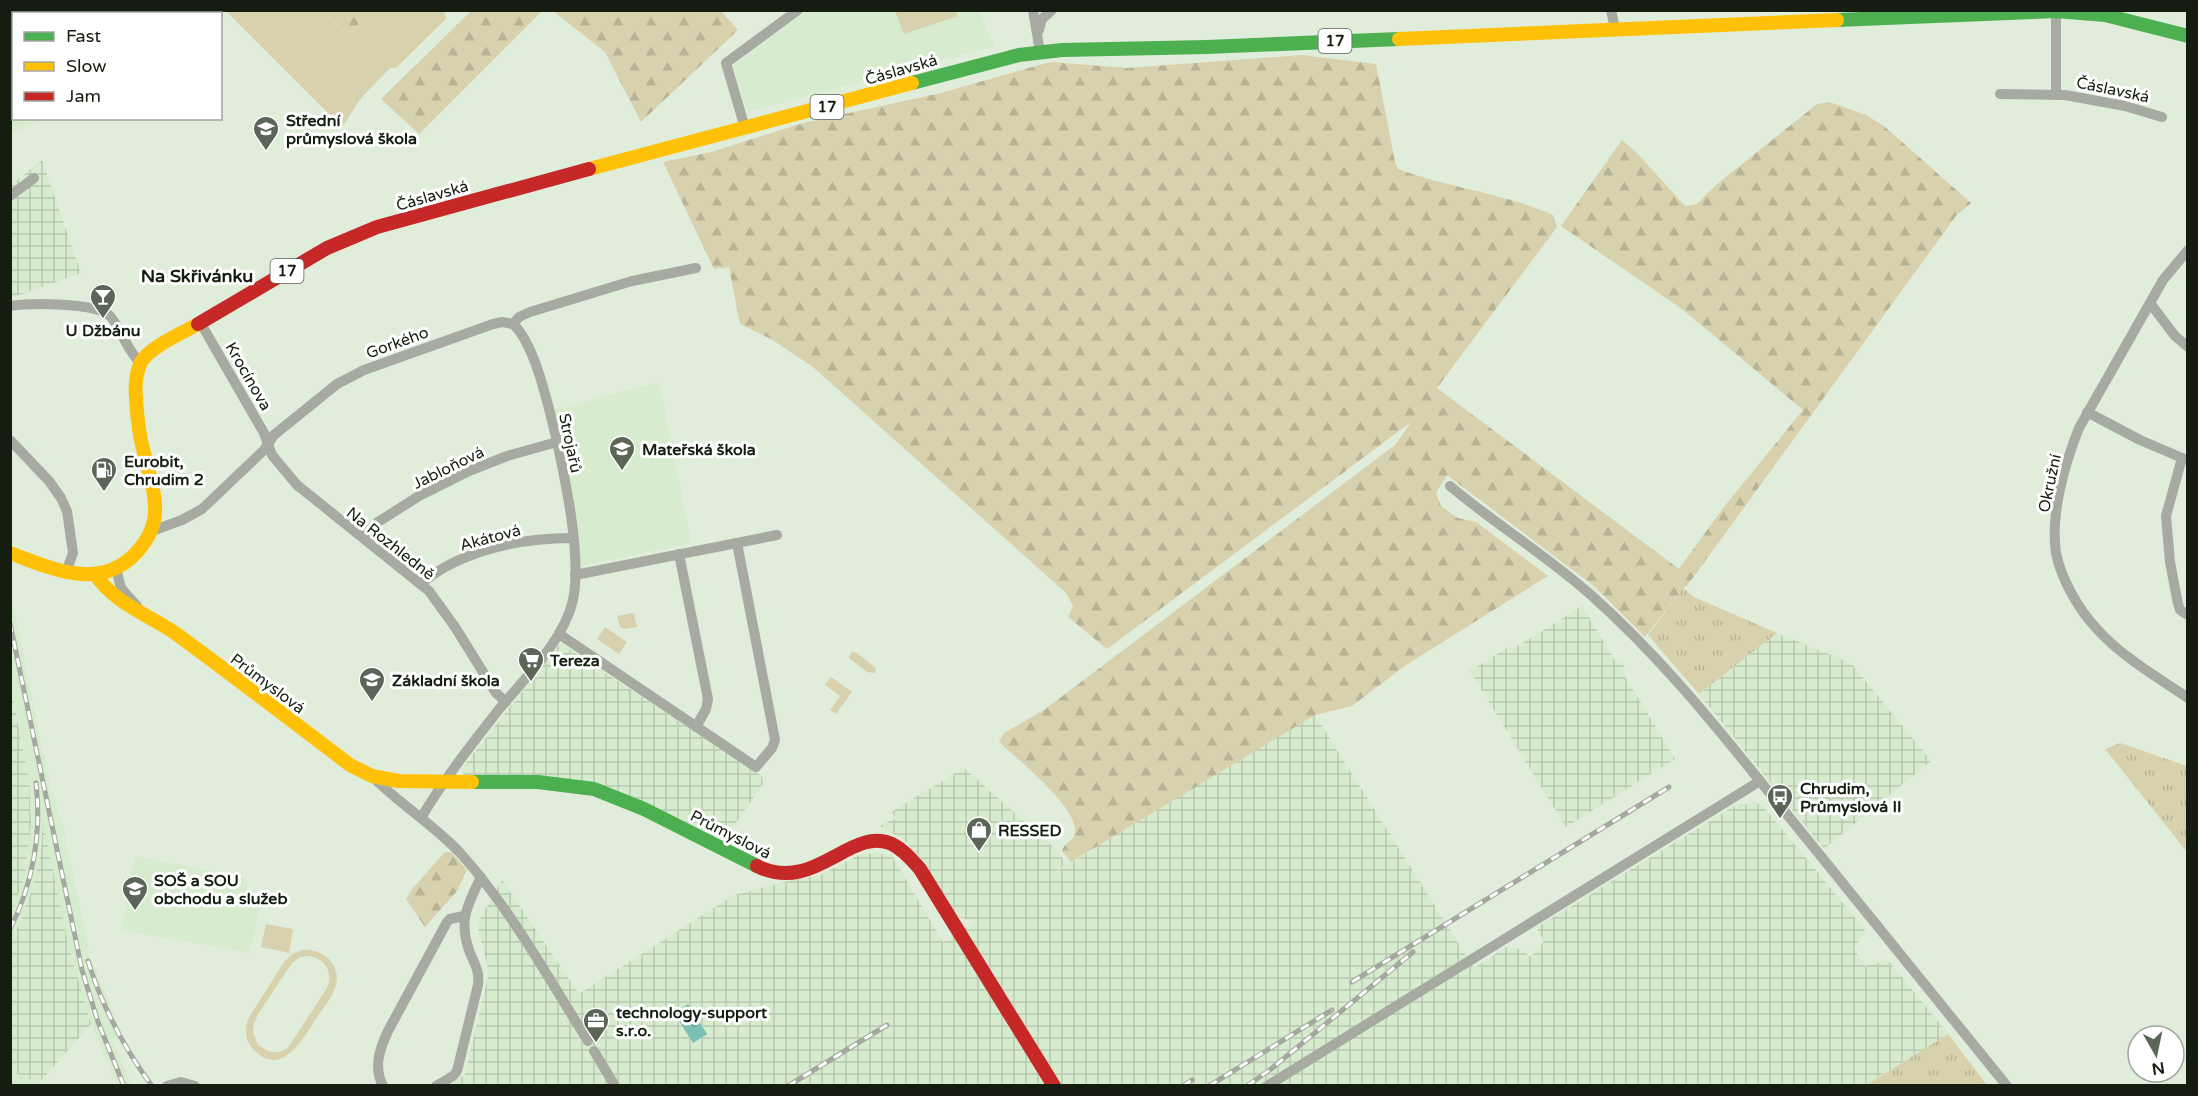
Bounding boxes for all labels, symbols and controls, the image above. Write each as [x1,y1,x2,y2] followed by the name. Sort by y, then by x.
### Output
[12,12,222,120] legend
[66,25,101,47] text: Fast
[1318,29,1352,53] road number: 17
[863,50,940,90] street label: Čáslavská
[66,55,107,77] text: Slow
[2074,72,2151,107] street label: Čáslavská
[66,85,101,107] text: Jam
[810,95,844,119] road number: 17
[286,111,417,149] place label: Střední průmyslová škola
[251,114,281,152] school or university icon: Střední průmyslová škola
[394,176,471,216] street label: Čáslavská
[270,259,304,283] road number: 17
[141,265,253,287] district label: Na Skřivánku
[88,282,118,320] bar icon: U Džbánu
[66,321,140,341] place label: U Džbánu
[363,322,431,363] street label: Gorkého
[221,339,276,414] street label: Krocínova
[554,412,586,475] street label: Strojařů
[607,434,637,472] school or university icon: Mateřská škola
[642,440,756,460] place label: Mateřská škola
[409,442,487,494] street label: Jabloňová
[124,452,204,490] place label: Eurobit, Chrudim 2
[2034,452,2066,514] street label: Okružní
[89,455,119,493] fuel station icon: Eurobit, Chrudim 2
[342,503,439,585] street label: Na Rozhledně
[458,520,523,556] street label: Akátová
[516,645,546,683] supermarket icon: Tereza
[226,649,309,718] street label: Průmyslová
[549,651,600,671] place label: Tereza
[357,665,387,703] school or university icon: Základní škola
[392,671,500,691] place label: Základní škola
[1800,779,1902,817] place label: Chrudim, Průmyslová II
[1765,782,1795,820] bus stop icon: Chrudim, Průmyslová II
[687,806,774,864] street label: Průmyslová
[964,815,994,853] shop icon: RESSED
[998,821,1062,841] place label: RESSED
[154,871,288,909] place label: SOŠ a SOU obchodu a služeb
[120,874,150,912] school or university icon: SOŠ a SOU obchodu a služeb
[615,1003,768,1041] place label: technology-support s.r.o.
[581,1006,611,1044] office icon: technology-support s.r.o.
[2126,1024,2186,1084] north arrow
[2150,1057,2166,1079] text: N

